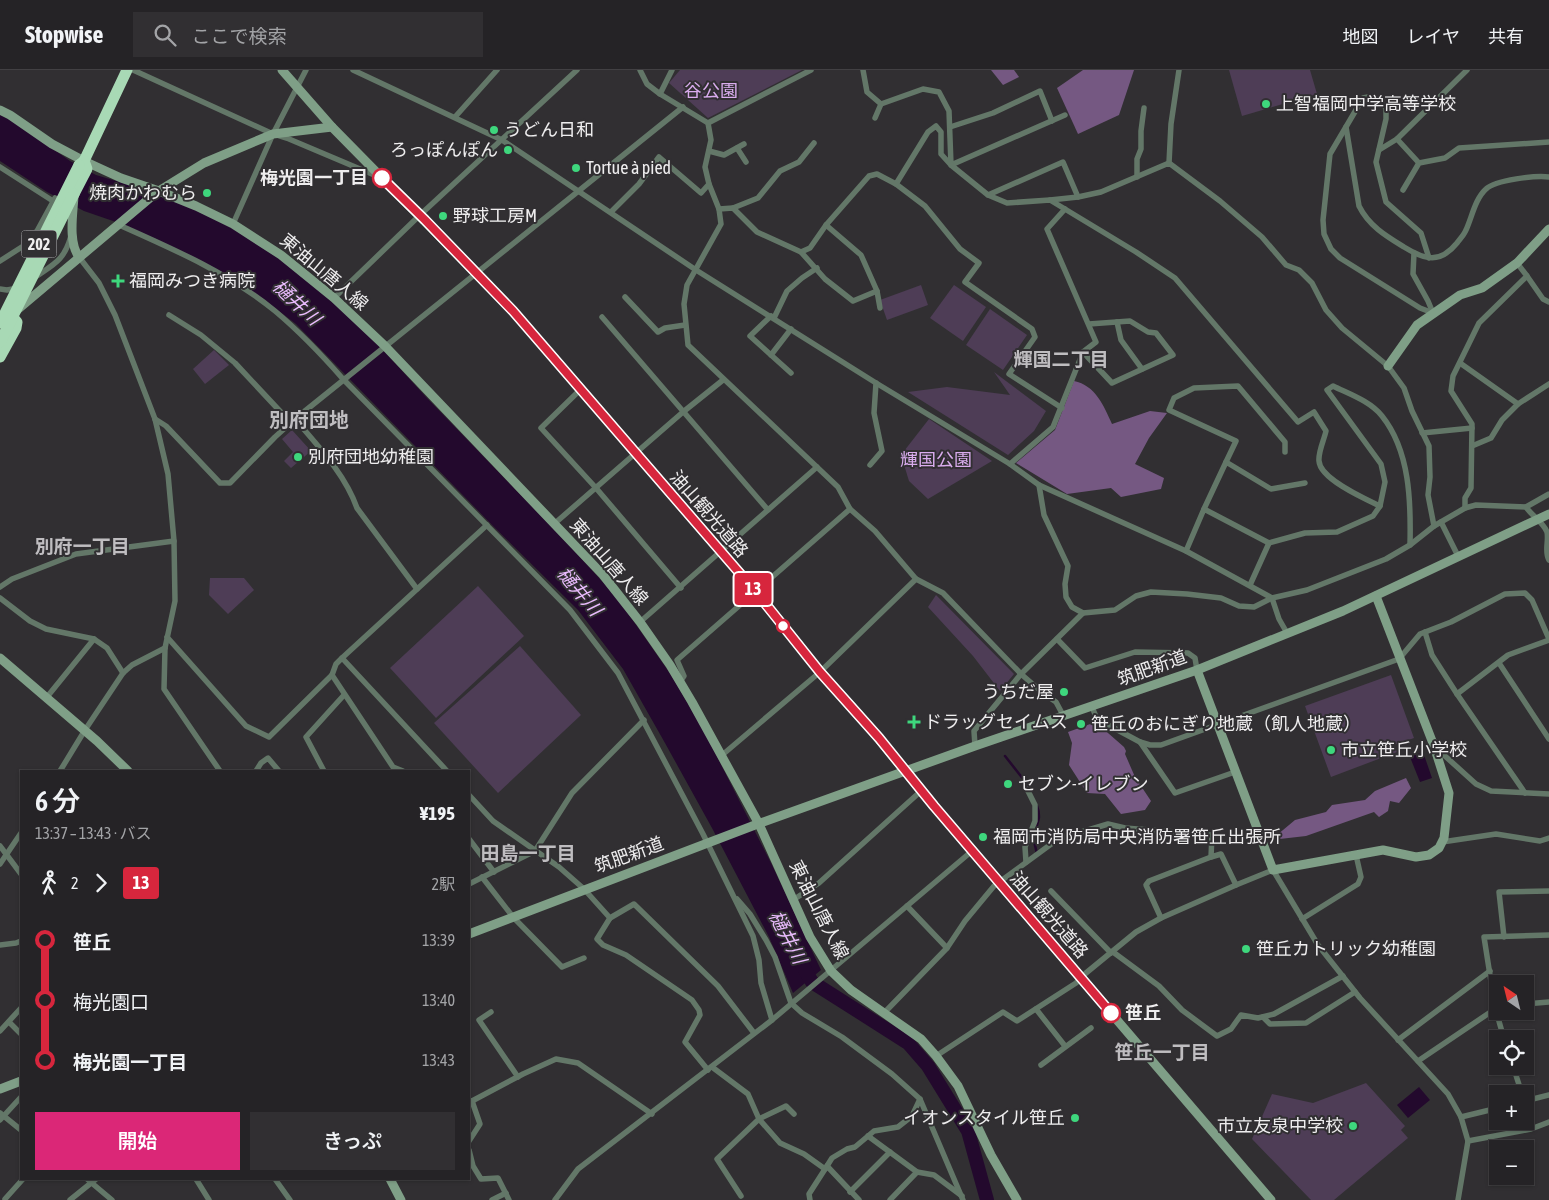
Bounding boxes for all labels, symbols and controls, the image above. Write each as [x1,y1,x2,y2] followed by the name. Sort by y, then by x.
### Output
[133,12,483,57] search box
[25,21,103,48] text: Stopwise
[151,21,179,49] icon: search
[191,25,286,47] text: ここで検索
[1343,26,1379,47] text: 地図
[1407,26,1460,47] text: レイヤ
[1488,26,1524,47] text: 共有
[684,80,738,101] park label: 谷公園
[1276,93,1456,114] place label: 上智福岡中学高等学校
[1260,98,1272,110] marker: 上智福岡中学高等学校
[504,119,594,140] place label: うどん日和
[488,124,500,136] marker: うどん日和
[390,139,498,160] place label: ろっぽんぽん
[502,144,514,156] marker: ろっぽんぽん
[586,157,671,178] place label: Tortue à pied
[570,162,582,174] marker: Tortue à pied
[260,167,368,188] place label: 梅光園一丁目
[372,168,392,188] marker: 梅光園一丁目
[89,182,197,203] place label: 焼肉かわむら
[201,187,213,199] marker: 焼肉かわむら
[453,205,537,226] place label: 野球工房M
[437,210,449,222] marker: 野球工房M
[276,229,372,314] street label: 東油山唐人線
[22,230,56,258] road number: 202
[129,270,255,291] place label: 福岡みつき病院
[111,274,125,288] marker: 福岡みつき病院
[269,275,327,331] water label: 樋井川
[1013,348,1109,370] district label: 輝国二丁目
[269,408,349,431] district label: 別府団地
[308,446,434,467] place label: 別府団地幼稚園
[900,449,972,470] park label: 輝国公園
[292,451,304,463] marker: 別府団地幼稚園
[666,466,753,561] street label: 油山観光道路
[566,514,653,609] street label: 東油山唐人線
[34,535,130,557] district label: 別府一丁目
[553,562,608,621] water label: 樋井川
[730,573,776,605] line badge: 13
[745,578,761,599] text: 13
[776,619,790,633] unlabelled marker
[1114,645,1189,690] street label: 筑肥新道
[982,681,1054,702] place label: うちだ屋
[1058,686,1070,698] marker: うちだ屋
[924,711,1068,732] place label: ドラッグセイムス
[1091,713,1361,734] place label: 笹丘のおにぎり地蔵（飢人地蔵）
[908,716,920,728] marker: ドラッグセイムス
[1075,718,1087,730] marker: 笹丘のおにぎり地蔵（飢人地蔵）
[1341,739,1467,760] place label: 市立笹丘小学校
[1325,744,1337,756] marker: 市立笹丘小学校
[1018,773,1149,794] place label: セブン-イレブン
[1002,778,1014,790] marker: セブン-イレブン
[35,785,80,817] text: 6 分
[420,802,455,824] text: ¥195
[35,824,151,842] text: 13:37 – 13:43 · バス
[993,826,1281,847] place label: 福岡市消防局中央消防署笹丘出張所
[977,831,989,843] marker: 福岡市消防局中央消防署笹丘出張所
[591,832,666,877] street label: 筑肥新道
[480,842,576,864] district label: 田島一丁目
[786,857,853,963] street label: 東油山唐人線
[1006,867,1093,962] street label: 油山観光道路
[35,869,63,897] icon: walk
[87,869,115,897] icon: forward
[133,872,149,893] text: 13
[71,874,79,892] text: 2
[431,875,455,893] text: 2駅
[765,907,812,969] water label: 樋井川
[73,931,111,953] text: 笹丘
[422,931,455,949] text: 13:39
[1256,938,1436,959] place label: 笹丘カトリック幼稚園
[1240,943,1252,955] marker: 笹丘カトリック幼稚園
[1489,975,1534,1020] north arrow
[1489,975,1534,1185] map controls
[73,991,149,1013] text: 梅光園口
[422,991,455,1009] text: 13:40
[1125,1002,1161,1023] place label: 笹丘
[1101,1003,1121,1023] marker: 笹丘
[1489,1030,1534,1075] button: locate
[1114,1041,1210,1063] district label: 笹丘一丁目
[73,1051,187,1073] text: 梅光園一丁目
[422,1051,455,1069] text: 13:43
[1489,1085,1534,1130] button: +
[903,1107,1065,1128] place label: イオンスタイル笹丘
[35,1112,240,1170] button: 開始
[250,1112,455,1170] button: きっぷ
[1069,1112,1081,1124] marker: イオンスタイル笹丘
[1217,1115,1343,1136] place label: 市立友泉中学校
[1347,1120,1359,1132] marker: 市立友泉中学校
[1489,1140,1534,1185] button: −

